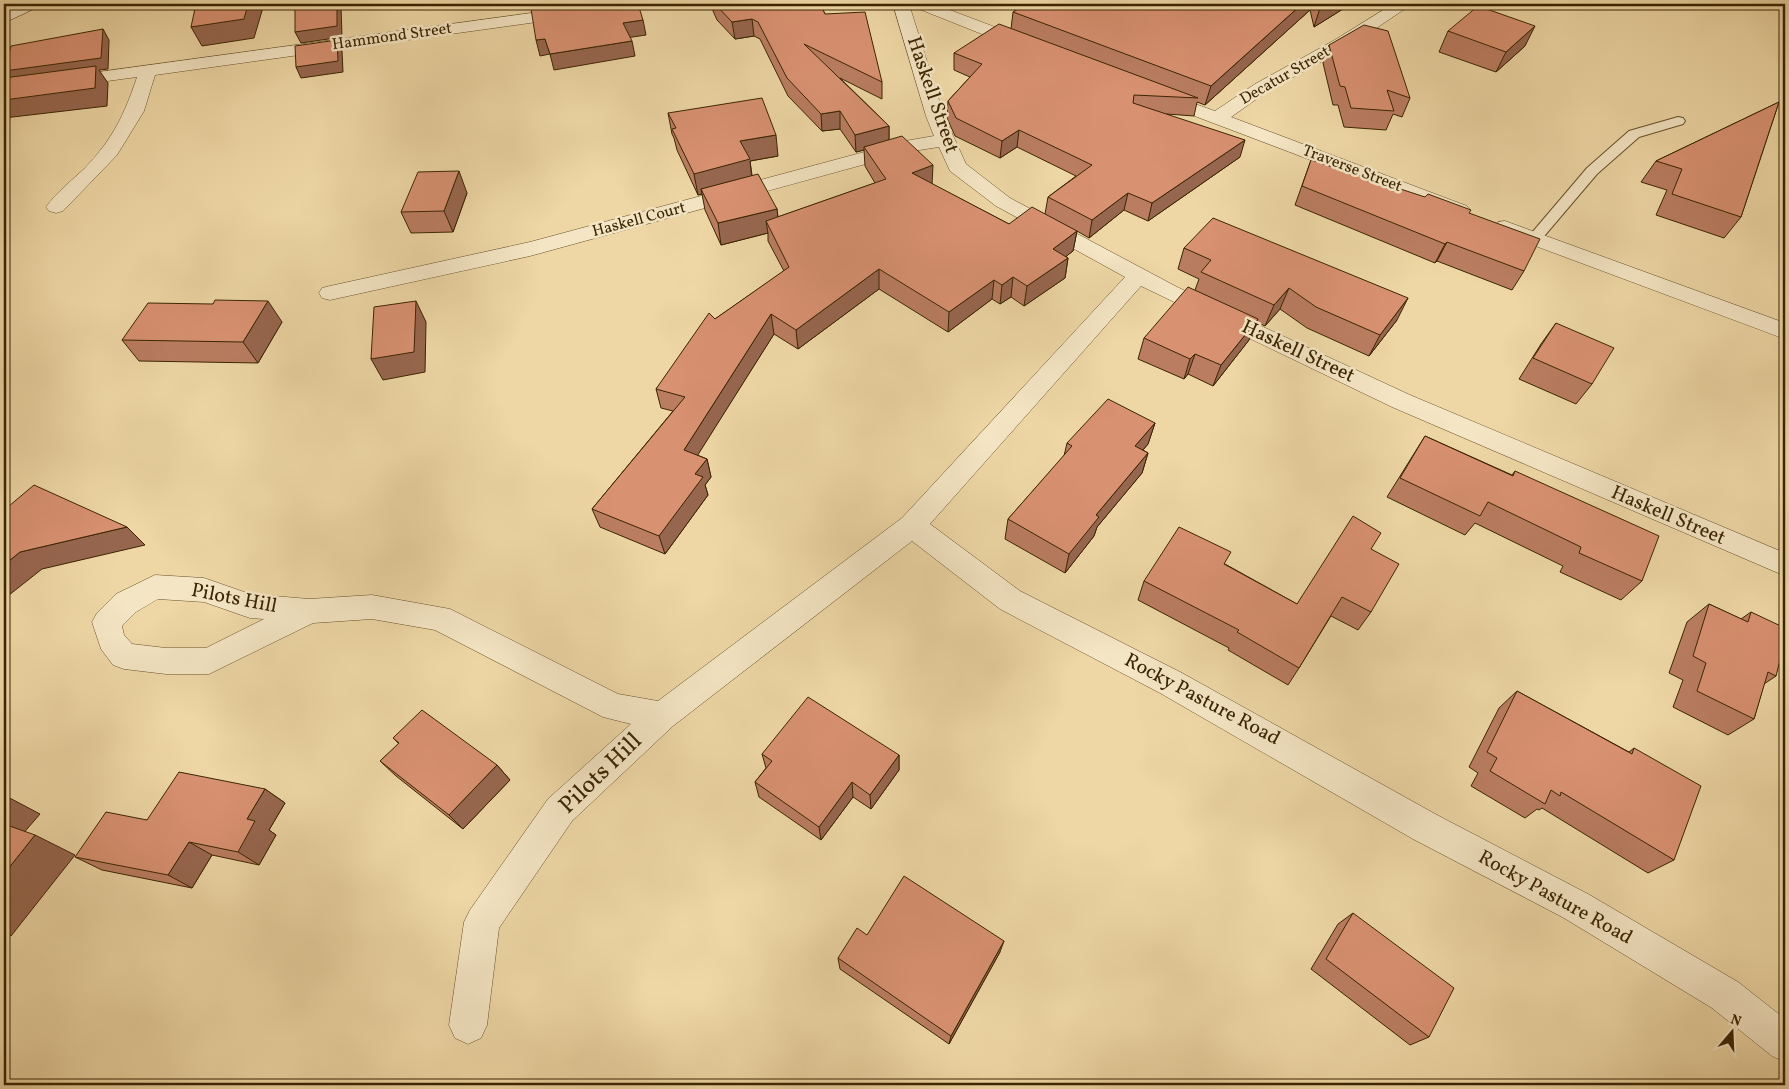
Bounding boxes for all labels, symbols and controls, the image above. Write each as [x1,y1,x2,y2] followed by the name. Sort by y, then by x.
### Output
[331,18,454,56] street label: Hammond Street
[899,33,965,157] street label: Haskell Street
[1236,41,1334,111] street label: Decatur Street
[1299,140,1405,198] street label: Traverse Street
[590,197,689,243] street label: Haskell Court
[1237,314,1359,390] street label: Haskell Street
[1606,479,1730,553] street label: Haskell Street
[189,577,279,621] street label: Pilots Hill
[1119,647,1285,753] street label: Rocky Pasture Road
[552,726,650,822] street label: Pilots Hill
[1473,844,1637,952] street label: Rocky Pasture Road
[1706,1006,1756,1056] north arrow
[1728,1010,1744,1032] text: N

